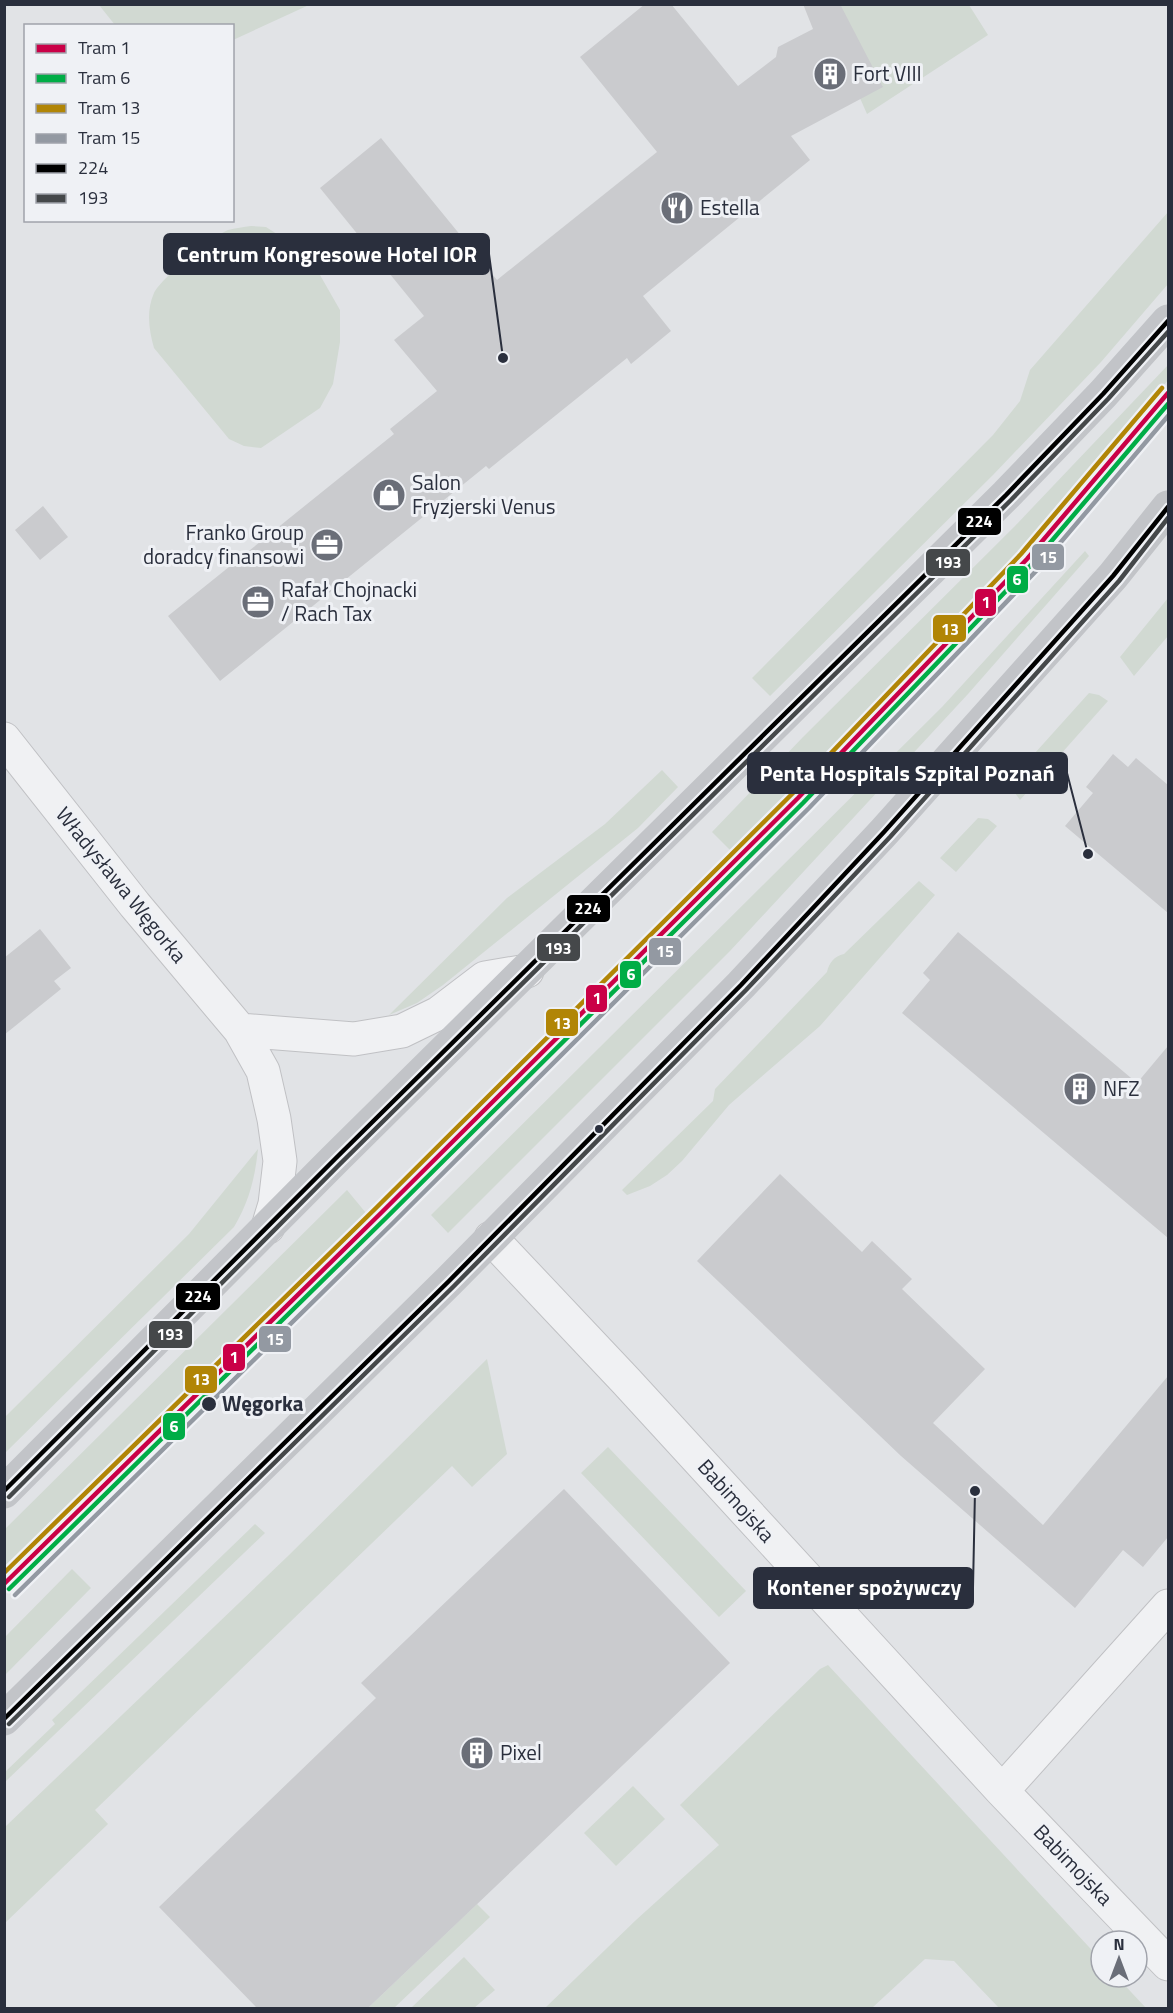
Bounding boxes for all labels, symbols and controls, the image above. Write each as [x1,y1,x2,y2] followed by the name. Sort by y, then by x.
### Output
[24,24,234,222] legend
[78,34,130,61] text: Tram 1
[812,56,848,92] building icon: Fort VIII
[853,57,922,89] place label: Fort VIII
[78,64,130,91] text: Tram 6
[78,94,140,121] text: Tram 13
[78,124,140,151] text: Tram 15
[78,154,108,181] text: 224
[78,184,108,211] text: 193
[659,190,695,226] restaurant icon: Estella
[700,191,760,223] place label: Estella
[164,234,489,274] callout: Centrum Kongresowe Hotel IOR
[177,237,477,271] text: Centrum Kongresowe Hotel IOR
[412,466,555,522] place label: Salon Fryzjerski Venus
[371,477,407,513] shop icon: Salon Fryzjerski Venus
[957,507,1002,536] line badge: 224
[966,509,992,533] text: 224
[143,516,304,572] place label: Franko Group doradcy finansowi
[309,527,345,563] office icon: Franko Group doradcy finansowi
[1031,543,1065,571] line badge: 15
[1039,545,1057,569] text: 15
[925,548,971,577] line badge: 193
[935,550,961,574] text: 193
[1006,565,1029,594] line badge: 6
[1013,567,1022,591] text: 6
[281,573,417,629] place label: Rafał Chojnacki / Rach Tax
[240,584,276,620] office icon: Rafał Chojnacki / Rach Tax
[974,588,997,617] line badge: 1
[982,590,990,614] text: 1
[932,614,967,643] line badge: 13
[941,617,959,641] text: 13
[748,753,1067,793] callout: Penta Hospitals Szpital Poznań
[759,756,1055,790] text: Penta Hospitals Szpital Poznań
[49,799,195,970] street label: Władysława Węgorka
[566,894,611,923] line badge: 224
[575,896,601,920] text: 224
[536,933,581,962] line badge: 193
[545,936,571,960] text: 193
[648,937,682,966] line badge: 15
[656,939,674,963] text: 15
[619,960,642,989] line badge: 6
[627,962,636,986] text: 6
[585,984,608,1013] line badge: 1
[593,986,601,1010] text: 1
[545,1008,579,1037] line badge: 13
[553,1011,571,1035] text: 13
[1062,1071,1098,1107] building icon: NFZ
[1103,1072,1140,1104] place label: NFZ
[593,1123,605,1135] unlabelled marker
[175,1282,221,1311] line badge: 224
[185,1284,211,1308] text: 224
[148,1320,193,1349] line badge: 193
[157,1322,183,1346] text: 193
[258,1325,292,1353] line badge: 15
[266,1327,284,1351] text: 15
[222,1343,246,1372] line badge: 1
[230,1345,238,1369] text: 1
[184,1365,218,1394] line badge: 13
[192,1367,210,1391] text: 13
[222,1387,304,1419] place label: Węgorka
[200,1395,218,1413] marker: Węgorka
[162,1412,186,1441] line badge: 6
[170,1414,179,1438] text: 6
[691,1451,783,1550] street label: Babimojska
[754,1568,973,1608] callout: Kontener spożywczy
[766,1570,962,1604] text: Kontener spożywczy
[459,1735,495,1771] building icon: Pixel
[500,1736,542,1768] place label: Pixel
[1027,1816,1121,1913] street label: Babimojska
[1089,1929,1149,1989] north arrow
[1113,1932,1125,1956] text: N

